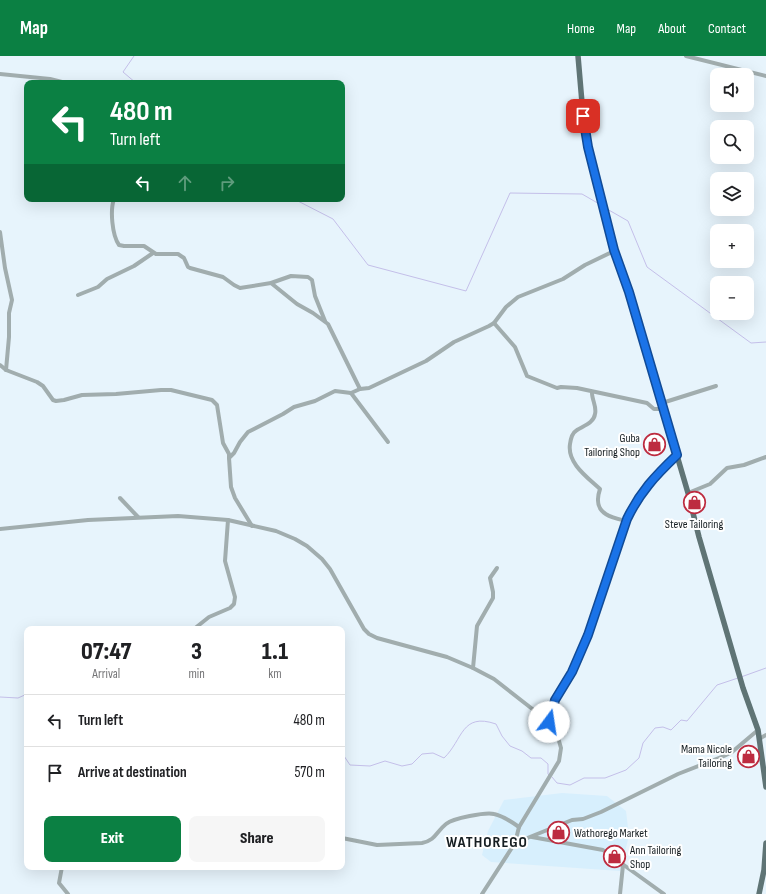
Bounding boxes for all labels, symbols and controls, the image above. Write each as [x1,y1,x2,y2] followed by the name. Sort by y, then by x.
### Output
[20,17,48,40] text: Map
[567,20,595,37] text: Home
[617,20,636,37] text: Map
[658,20,686,37] text: About
[708,20,746,37] text: Contact
[710,68,754,320] map controls
[710,68,754,112] button: sound
[110,95,173,128] text: 480 m
[44,96,96,148] icon: left
[566,99,600,133] pin
[572,105,594,127] icon: arrive
[710,120,754,164] button: search
[110,129,161,150] text: Turn left
[132,172,154,194] icon: left
[174,172,196,194] icon: ahead
[216,172,238,194] icon: right
[710,172,754,216] button: layers
[710,224,754,268] button: +
[710,276,754,320] button: −
[584,431,640,460] place label: Guba Tailoring Shop
[642,432,668,458] shop icon: Guba Tailoring Shop
[681,490,707,516] shop icon: Steve Tailoring
[665,517,723,532] place label: Steve Tailoring
[81,637,131,666] text: 07:47
[191,637,202,666] text: 3
[262,637,288,666] text: 1.1
[92,666,120,682] text: Arrival
[188,666,205,682] text: min
[268,666,282,682] text: km
[528,701,570,743] position arrow
[44,710,66,732] icon: left
[78,711,123,730] text: Turn left
[293,711,325,730] text: 480 m
[681,742,732,771] place label: Mama Nicole Tailoring
[735,743,761,769] shop icon: Mama Nicole Tailoring
[44,762,66,784] icon: arrive
[78,763,187,782] text: Arrive at destination
[294,763,325,782] text: 570 m
[44,816,181,862] button: Exit
[189,816,325,862] button: Share
[545,820,571,846] shop icon: Wathorego Market
[574,826,648,841] place label: Wathorego Market
[446,833,528,852] district label: WATHOREGO
[629,843,682,872] place label: Ann Tailoring Shop
[602,844,628,870] shop icon: Ann Tailoring Shop

